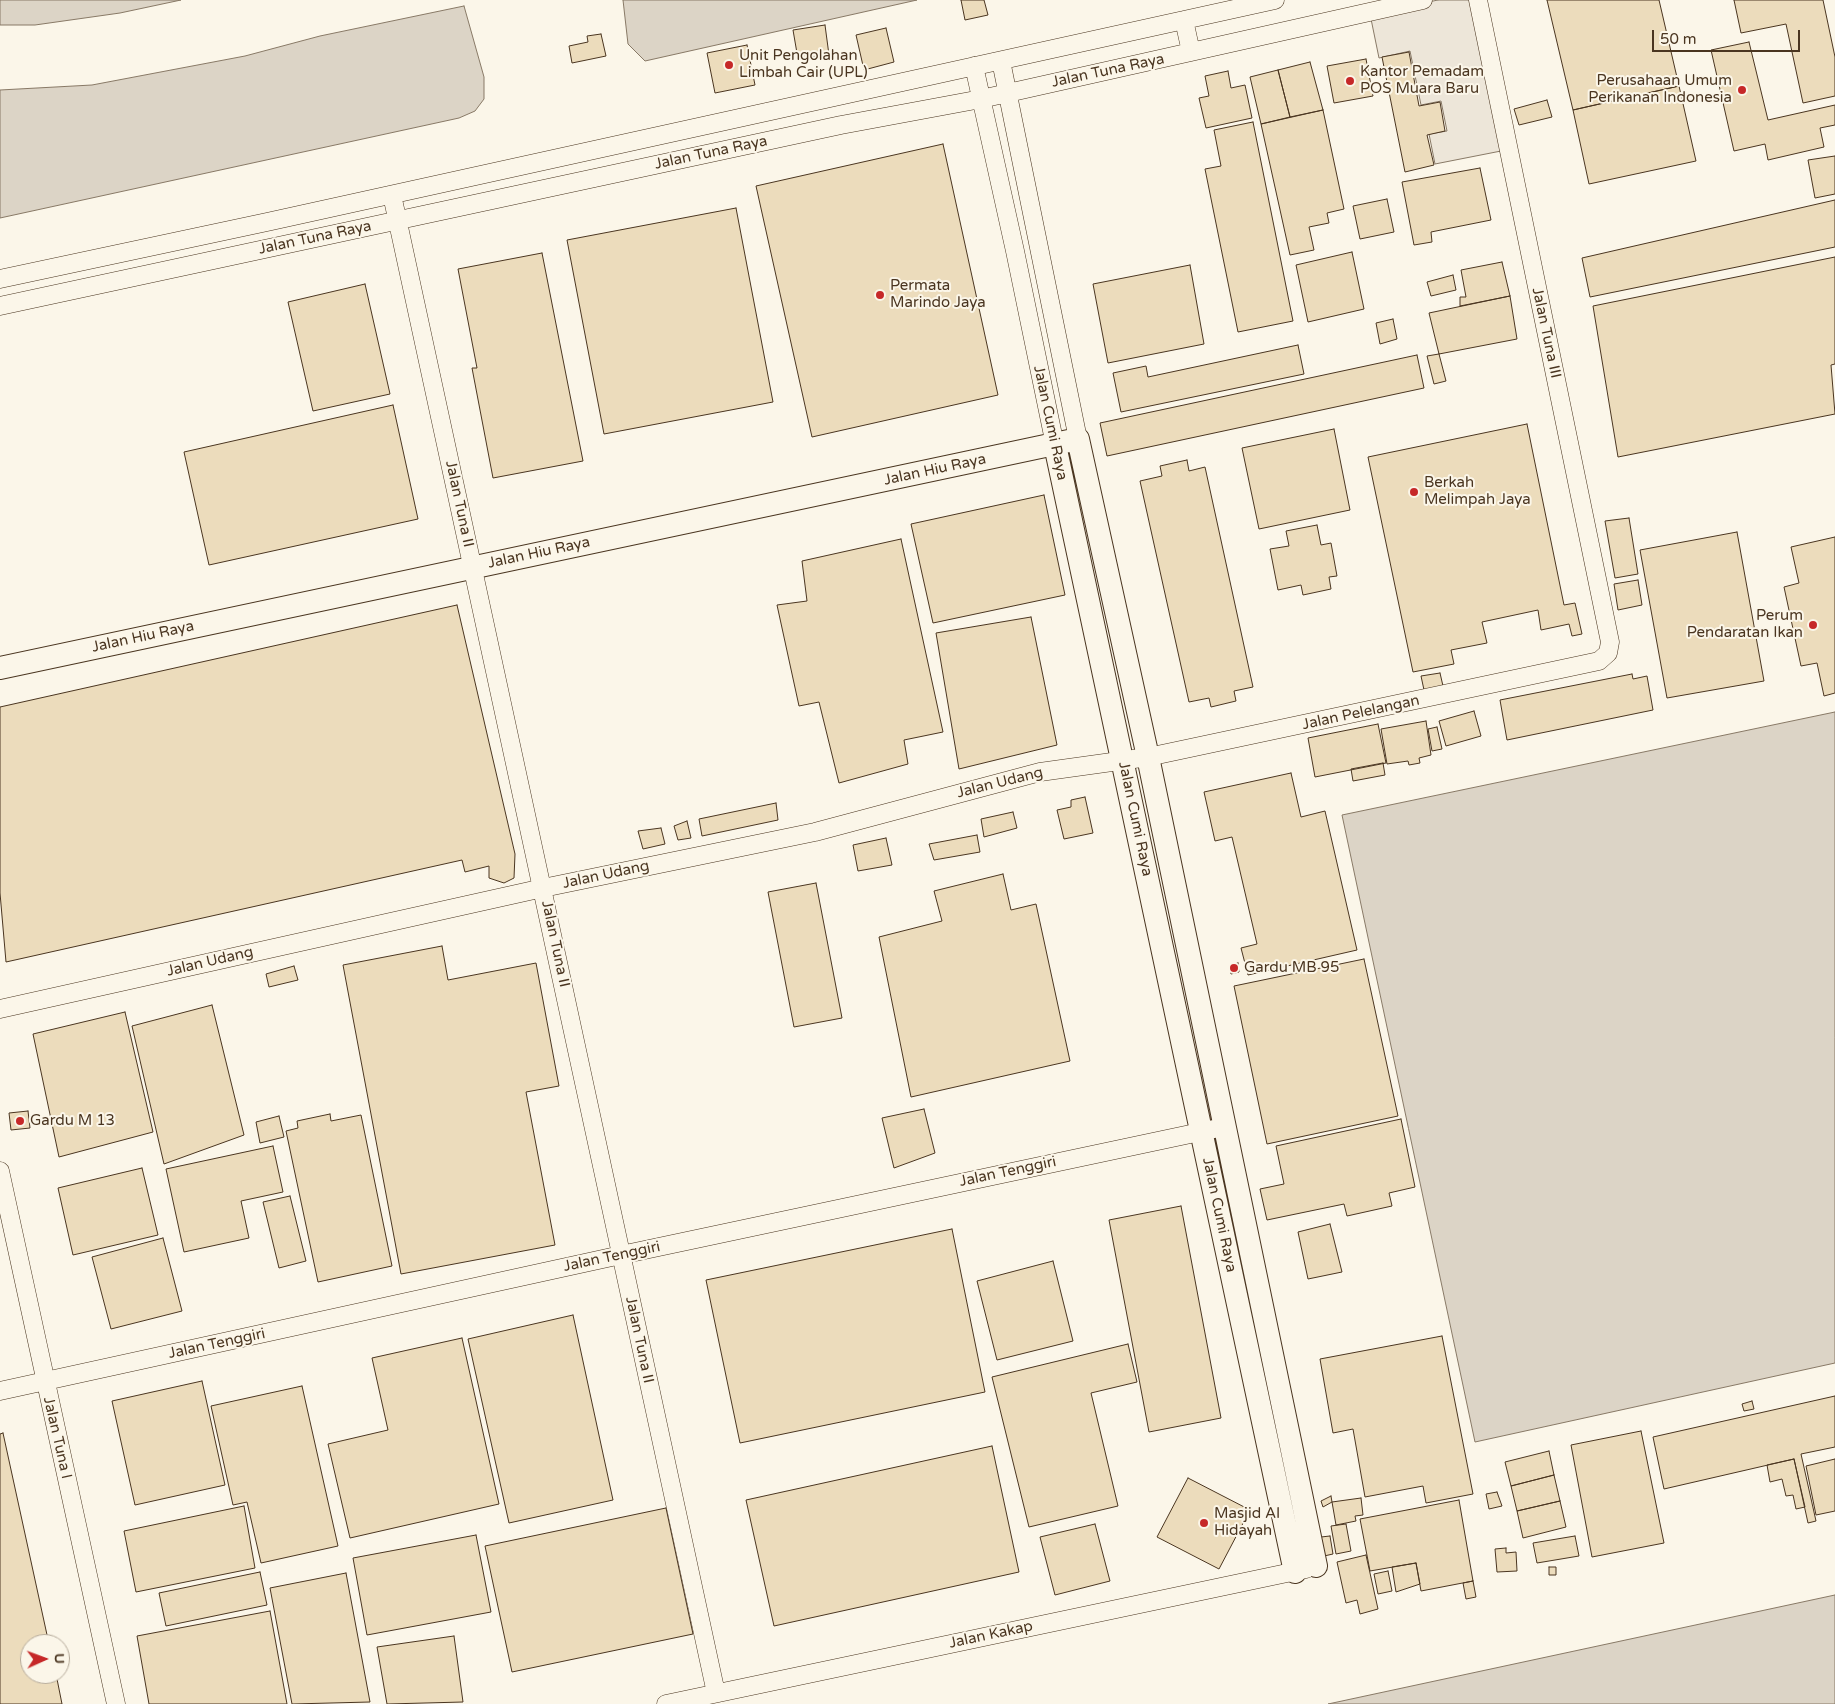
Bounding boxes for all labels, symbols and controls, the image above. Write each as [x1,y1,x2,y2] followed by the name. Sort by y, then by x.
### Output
[1655,20,1802,52] scale bar
[1660,30,1697,48] text: 50 m
[739,47,868,82] place label: Unit Pengolahan Limbah Cair (UPL)
[1050,50,1166,92] street label: Jalan Tuna Raya
[723,59,735,71] marker: Unit Pengolahan Limbah Cair (UPL)
[1360,63,1484,98] place label: Kantor Pemadam POS Muara Baru
[1588,72,1732,107] place label: Perusahaan Umum Perikanan Indonesia
[1344,75,1356,87] marker: Kantor Pemadam POS Muara Baru
[1736,84,1748,96] marker: Perusahaan Umum Perikanan Indonesia
[653,132,769,174] street label: Jalan Tuna Raya
[257,217,373,259] street label: Jalan Tuna Raya
[890,277,986,312] place label: Permata Marindo Jaya
[1528,286,1564,380] street label: Jalan Tuna III
[874,289,886,301] marker: Permata Marindo Jaya
[1029,364,1071,482] street label: Jalan Cumi Raya
[882,450,988,490] street label: Jalan Hiu Raya
[441,459,477,549] street label: Jalan Tuna II
[1424,474,1531,509] place label: Berkah Melimpah Jaya
[1408,486,1420,498] marker: Berkah Melimpah Jaya
[486,533,592,573] street label: Jalan Hiu Raya
[1687,607,1803,642] place label: Perum Pendaratan Ikan
[90,617,196,657] street label: Jalan Hiu Raya
[1807,619,1819,631] marker: Perum Pendaratan Ikan
[1301,692,1421,734] street label: Jalan Pelelangan
[1114,760,1156,878] street label: Jalan Cumi Raya
[955,764,1045,802] street label: Jalan Udang
[561,857,651,893] street label: Jalan Udang
[537,899,573,989] street label: Jalan Tuna II
[165,943,255,981] street label: Jalan Udang
[1244,959,1339,977] place label: Gardu MB 95
[1228,962,1240,974] marker: Gardu MB 95
[30,1112,115,1130] place label: Gardu M 13
[14,1115,26,1127] marker: Gardu M 13
[958,1153,1058,1191] street label: Jalan Tenggiri
[1198,1156,1240,1274] street label: Jalan Cumi Raya
[562,1238,662,1276] street label: Jalan Tenggiri
[621,1295,657,1385] street label: Jalan Tuna II
[167,1325,267,1363] street label: Jalan Tenggiri
[39,1395,75,1481] street label: Jalan Tuna I
[1214,1505,1280,1540] place label: Masjid Al Hidayah
[1198,1517,1210,1529] marker: Masjid Al Hidayah
[948,1617,1034,1653] street label: Jalan Kakap
[20,1634,70,1684] north arrow
[51,1653,68,1664] text: U

